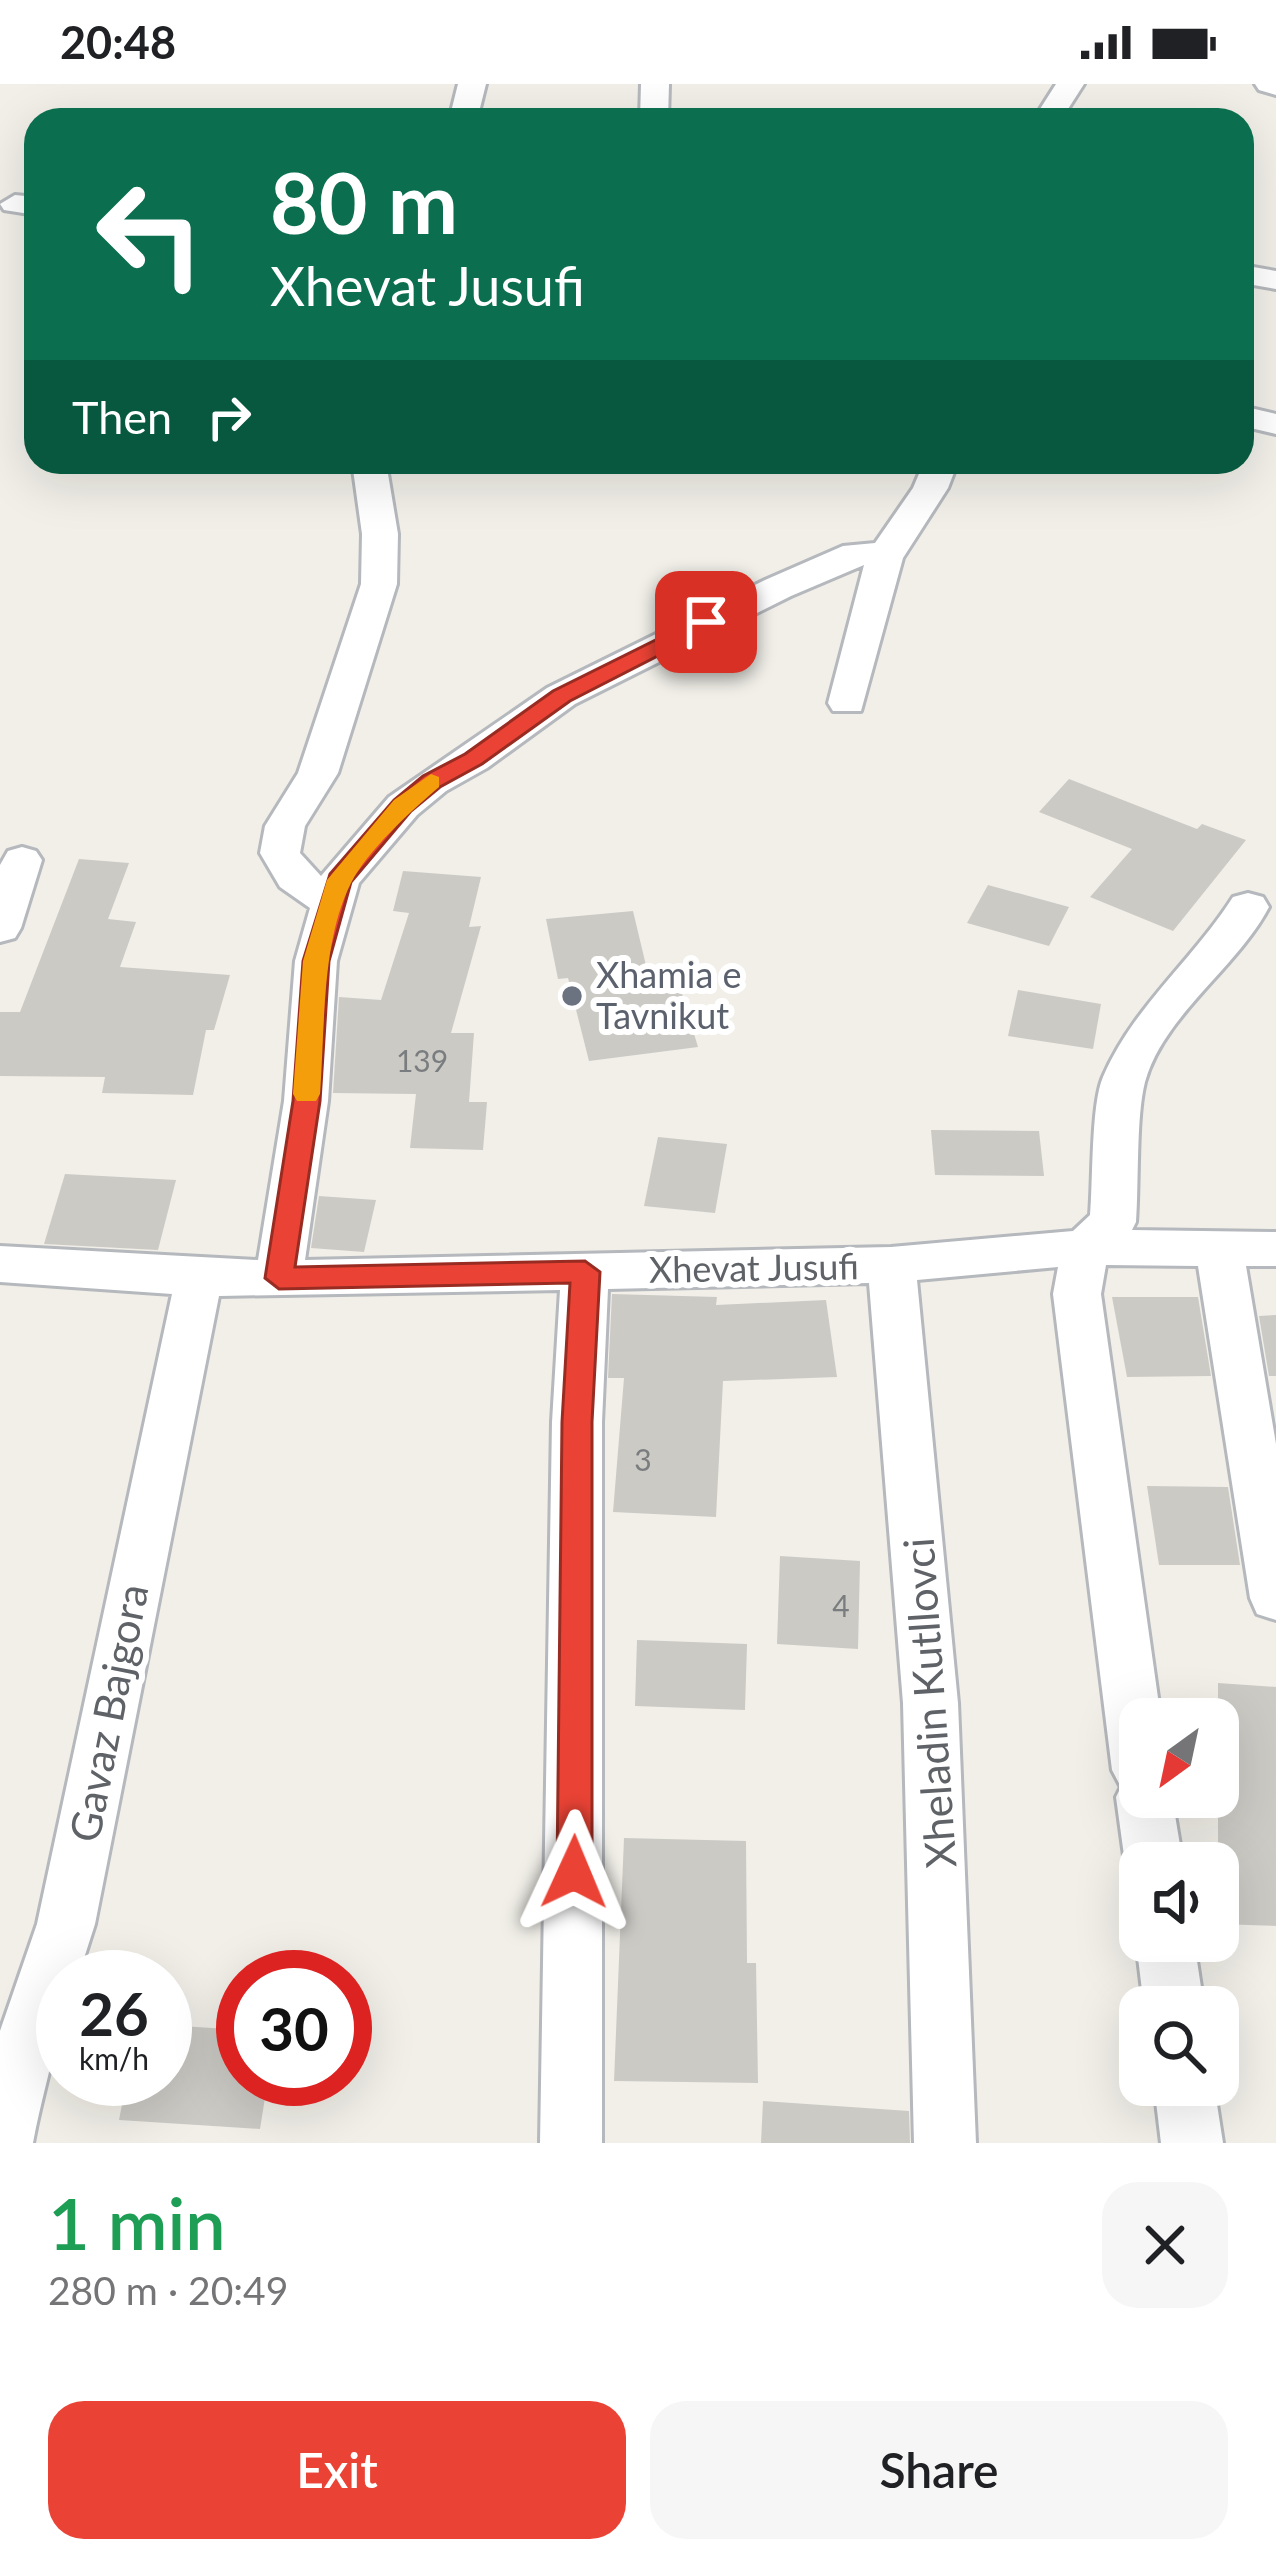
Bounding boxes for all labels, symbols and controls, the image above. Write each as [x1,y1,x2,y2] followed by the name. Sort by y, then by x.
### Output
[60,15,176,69] text: 20:48
[270,151,458,252] text: 80 m
[72,156,228,312] icon: left
[270,253,585,318] text: Xhevat Jusufi
[196,384,262,450] icon: right
[72,390,172,444] text: Then
[655,571,757,673] pin
[673,589,739,655] icon: arrive
[596,952,742,1037] place label: Xhamia e Tavnikut
[559,983,585,1009] marker: Xhamia e Tavnikut
[396,1042,448,1078] house number: 139
[649,1243,859,1291] street label: Xhevat Jusufi
[634,1441,652,1477] house number: 3
[893,1536,965,1870] street label: Xheladin Kutllovci
[59,1580,158,1846] street label: Gavaz Bajgora
[832,1587,850,1623] house number: 4
[1119,1698,1239,1818] north arrow
[1119,1698,1239,2106] map controls
[511,1809,637,1935] position arrow
[1119,1842,1239,1962] button: sound
[216,1950,372,2106] speed limit sign: 30
[79,1977,149,2049] text: 26
[1119,1986,1239,2106] button: search
[79,2040,149,2076] text: km/h
[48,2179,226,2265] text: 1 min
[1102,2182,1228,2308] button: close
[48,2267,288,2313] text: 280 m · 20:49
[48,2401,626,2539] button: Exit
[650,2401,1228,2539] button: Share

